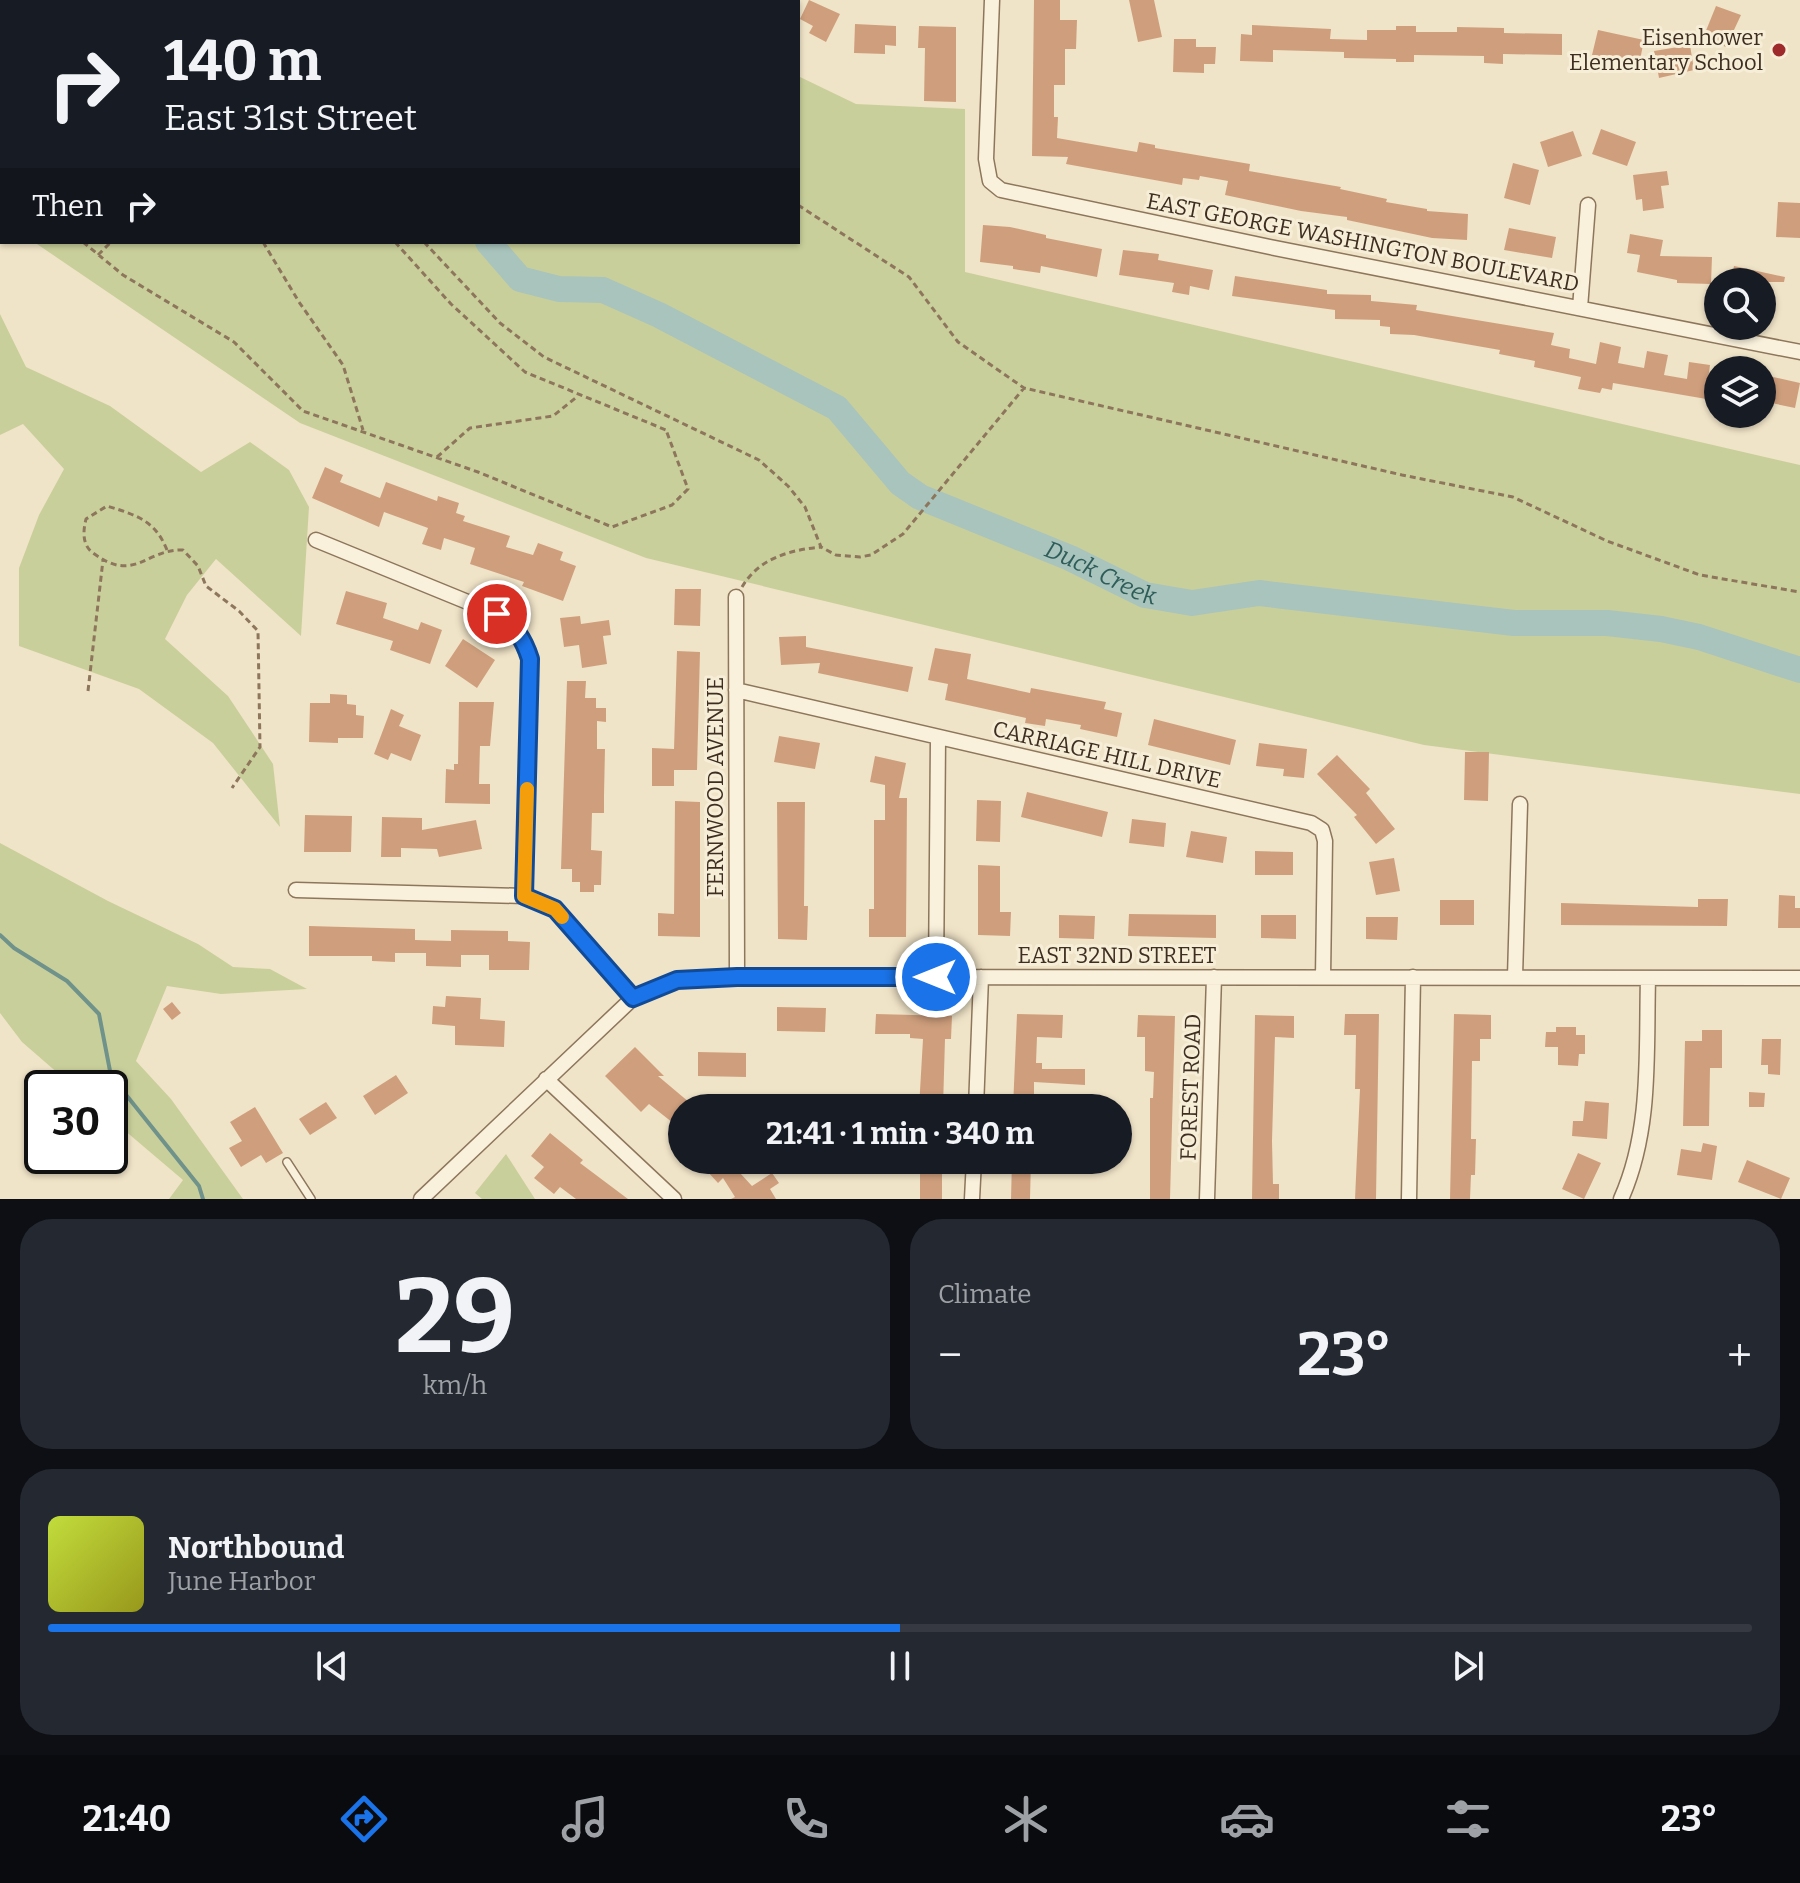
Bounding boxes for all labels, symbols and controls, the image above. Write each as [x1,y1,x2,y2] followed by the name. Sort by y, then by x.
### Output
[1569,24,1763,76] place label: Eisenhower Elementary School
[164,28,321,95] text: 140 m
[32,32,136,136] icon: right
[1770,41,1788,59] marker: Eisenhower Elementary School
[164,96,417,140] text: East 31st Street
[119,184,163,228] icon: right
[1144,187,1581,298] street label: EAST GEORGE WASHINGTON BOULEVARD
[32,188,103,224] text: Then
[1704,268,1776,428] map controls
[1704,268,1776,340] button: search
[1704,356,1776,428] button: layers
[1041,535,1159,611] water label: Duck Creek
[463,580,531,648] pin
[475,592,519,636] icon: arrive
[702,677,729,897] street label: FERNWOOD AVENUE
[990,715,1224,794] street label: CARRIAGE HILL DRIVE
[894,935,978,1019] position arrow
[1018,942,1217,969] street label: EAST 32ND STREET
[1174,1013,1207,1161] street label: FOREST ROAD
[24,1070,128,1174] speed limit sign: 30
[766,1116,1034,1152] text: 21:41 · 1 min · 340 m
[395,1255,515,1380] text: 29
[938,1279,1032,1310] text: Climate
[1297,1319,1392,1391] text: 23°
[938,1329,962,1382] text: −
[1727,1329,1752,1382] text: +
[423,1370,487,1401] text: km/h
[168,1530,344,1566] text: Northbound
[168,1566,315,1597] text: June Harbor
[310,1644,354,1688] icon: previous
[878,1644,922,1688] icon: pause
[1446,1644,1490,1688] icon: next
[336,1791,392,1847] icon: directions
[557,1791,613,1847] icon: music
[778,1791,834,1847] icon: phone
[998,1791,1054,1847] icon: climate
[1219,1791,1275,1847] icon: car
[1440,1791,1496,1847] icon: filters
[82,1797,171,1841] text: 21:40
[1661,1797,1718,1841] text: 23°

